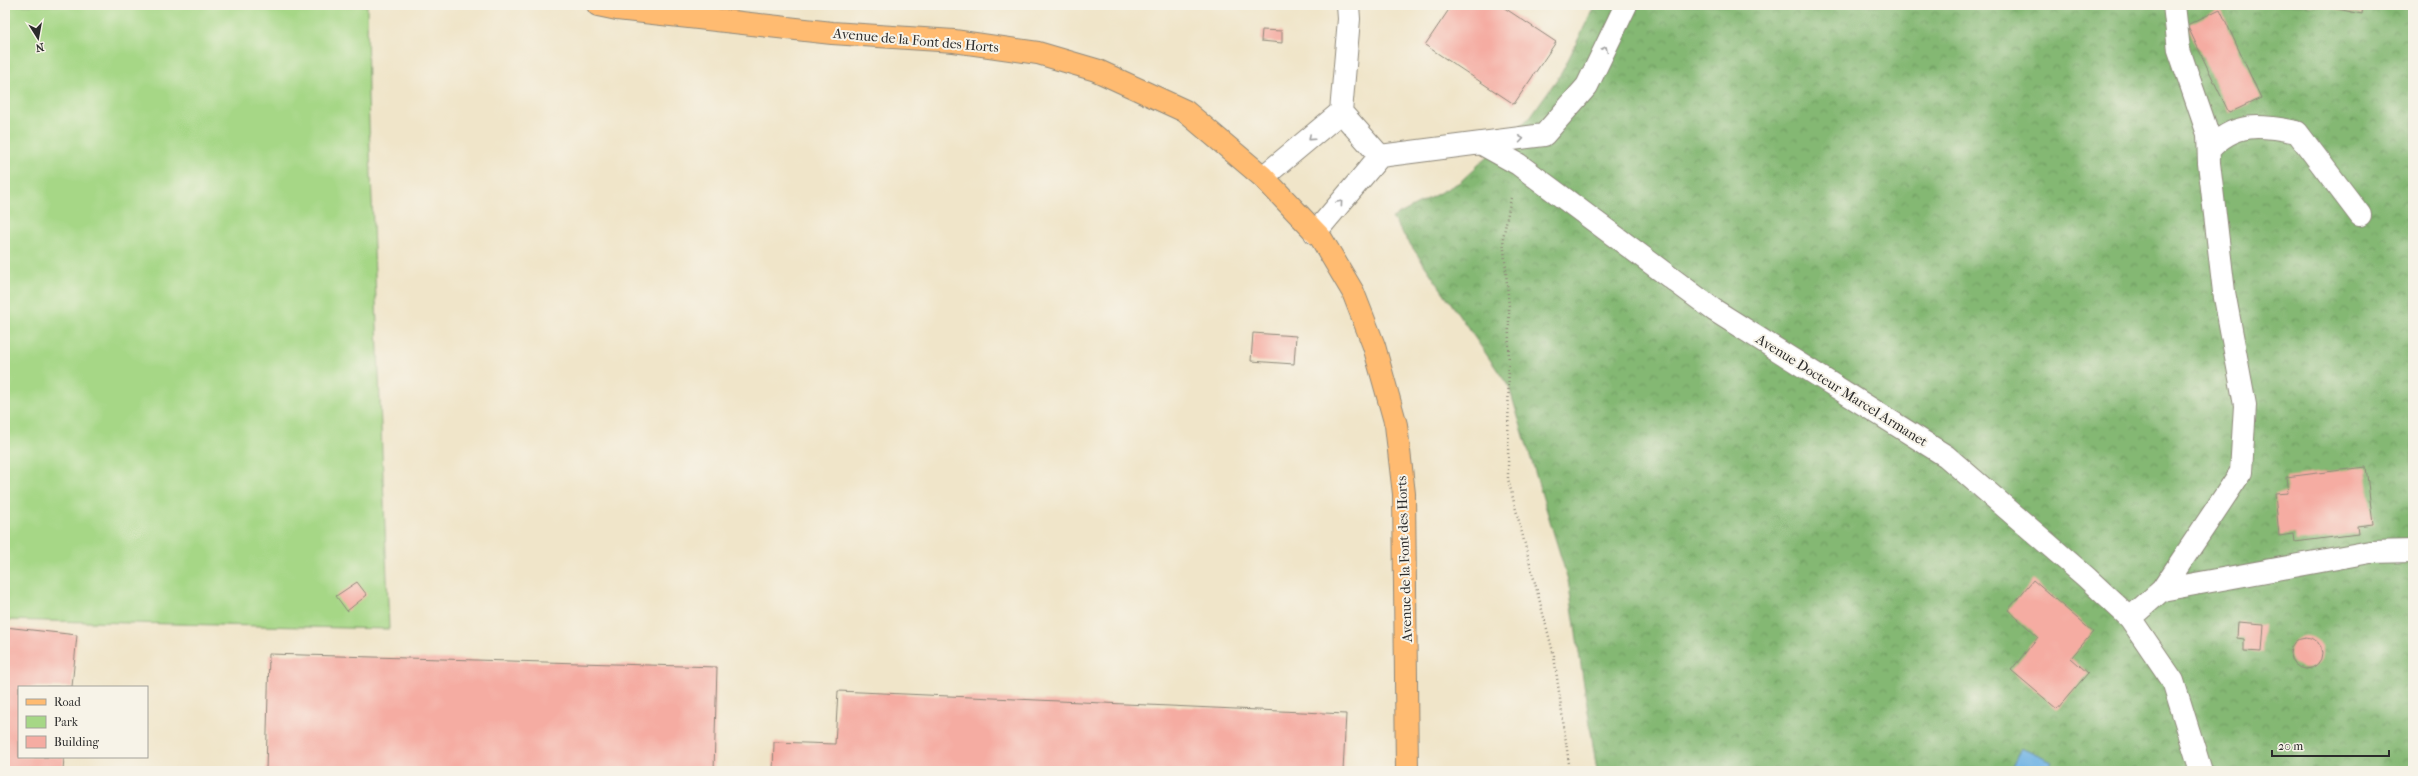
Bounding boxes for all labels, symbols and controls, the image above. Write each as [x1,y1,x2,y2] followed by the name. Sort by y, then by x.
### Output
[18,18,58,58] north arrow
[831,25,1000,56] street label: Avenue de la Font des Horts
[34,40,45,55] text: N
[1600,46,1608,53] one-way arrow
[1309,133,1316,140] one-way arrow
[1518,135,1524,144] one-way arrow
[1336,201,1343,208] one-way arrow
[1752,330,1931,450] street label: Avenue Docteur Marcel Armanet
[1393,476,1416,643] street label: Avenue de la Font des Horts
[18,686,148,758] legend
[54,695,81,709] text: Road
[54,715,79,729] text: Park
[2272,732,2389,758] scale bar
[54,735,99,749] text: Building
[2278,739,2303,753] text: 20 m

